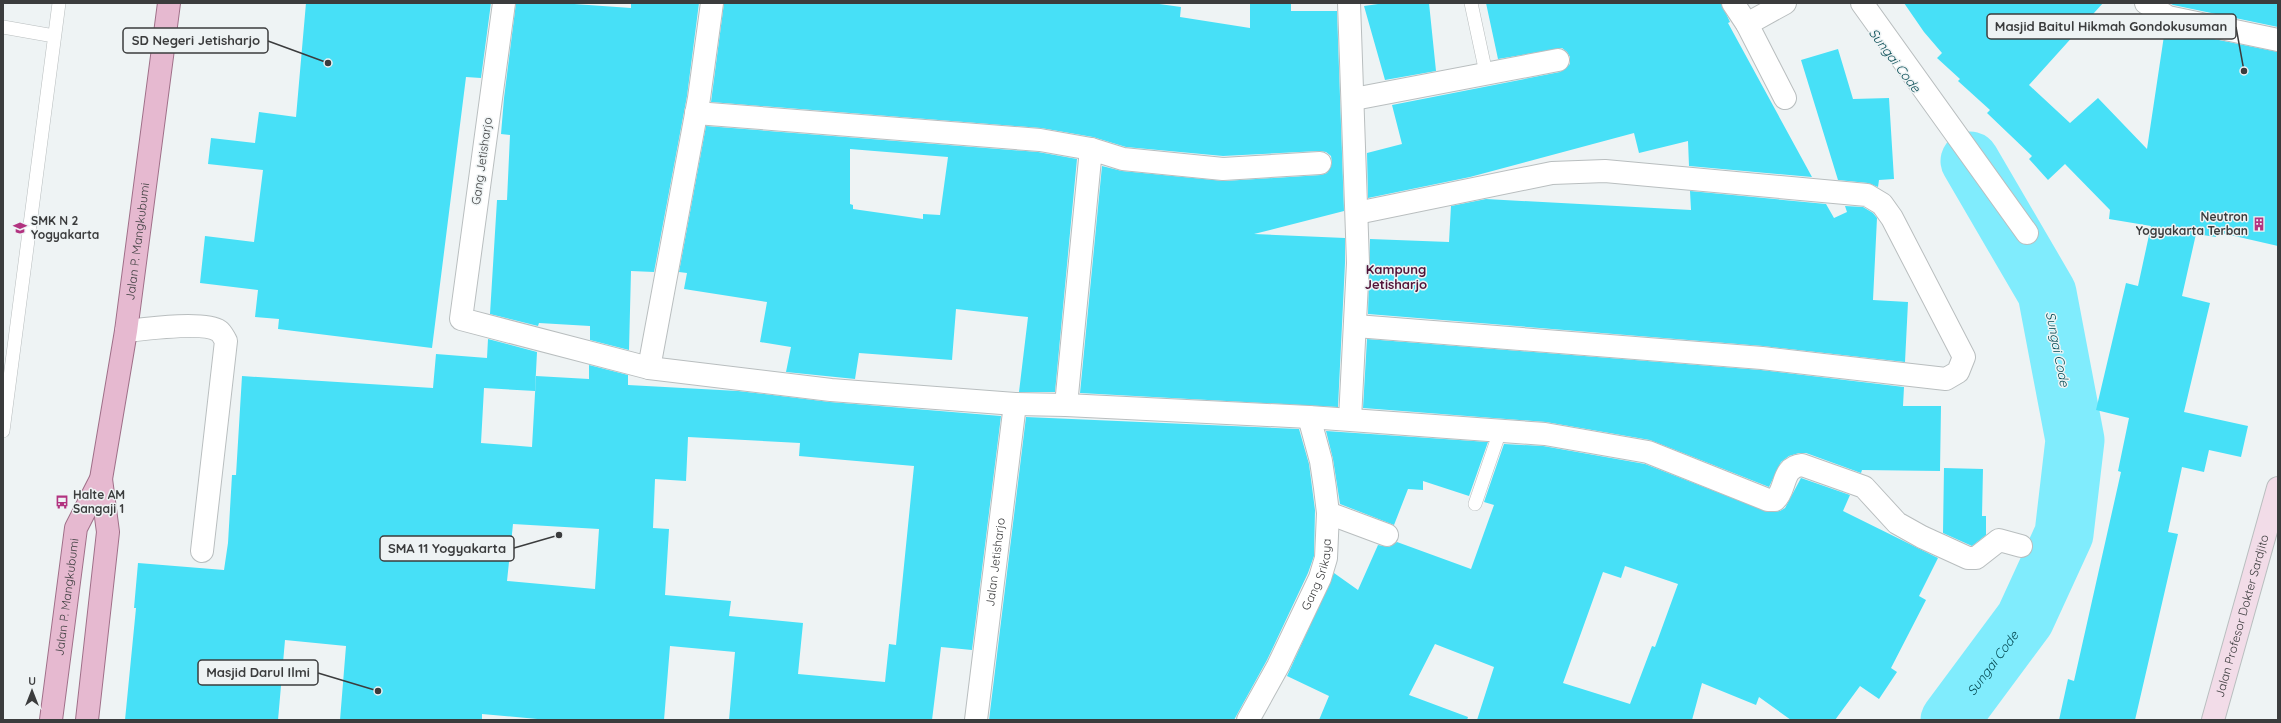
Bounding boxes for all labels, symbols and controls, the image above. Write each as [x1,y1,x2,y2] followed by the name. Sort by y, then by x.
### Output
[1987,14,2236,39] callout: Masjid Baitul Hikmah Gondokusuman
[1995,18,2227,34] text: Masjid Baitul Hikmah Gondokusuman
[1866,25,1925,96] water label: Sungai Code
[123,28,268,53] callout: SD Negeri Jetisharjo
[132,32,260,48] text: SD Negeri Jetisharjo
[468,116,495,206] street label: Gang Jetisharjo
[122,182,152,301] street label: Jalan P. Mangkubumi
[2136,209,2248,238] place label: Neutron Yogyakarta Terban
[31,213,99,242] place label: SMK N 2 Yogyakarta
[2251,216,2267,232] building icon: Neutron Yogyakarta Terban
[12,220,28,236] school or university icon: SMK N 2 Yogyakarta
[1365,261,1427,292] district label: Kampung Jetisharjo
[2043,310,2073,388] water label: Sungai Code
[73,487,125,516] place label: Halte AM Sangaji 1
[54,494,70,510] bus stop icon: Halte AM Sangaji 1
[982,517,1008,607] street label: Jalan Jetisharjo
[2212,533,2272,699] street label: Jalan Profesor Dokter Sardjito
[380,536,514,561] callout: SMA 11 Yogyakarta
[51,537,82,657] street label: Jalan P. Mangkubumi
[1298,538,1334,613] street label: Gang Srikaya
[388,540,506,556] text: SMA 11 Yogyakarta
[1963,627,2022,698] water label: Sungai Code
[198,660,318,685] callout: Masjid Darul Ilmi
[206,664,310,680] text: Masjid Darul Ilmi
[12,671,52,711] north arrow
[28,674,36,688] text: U

